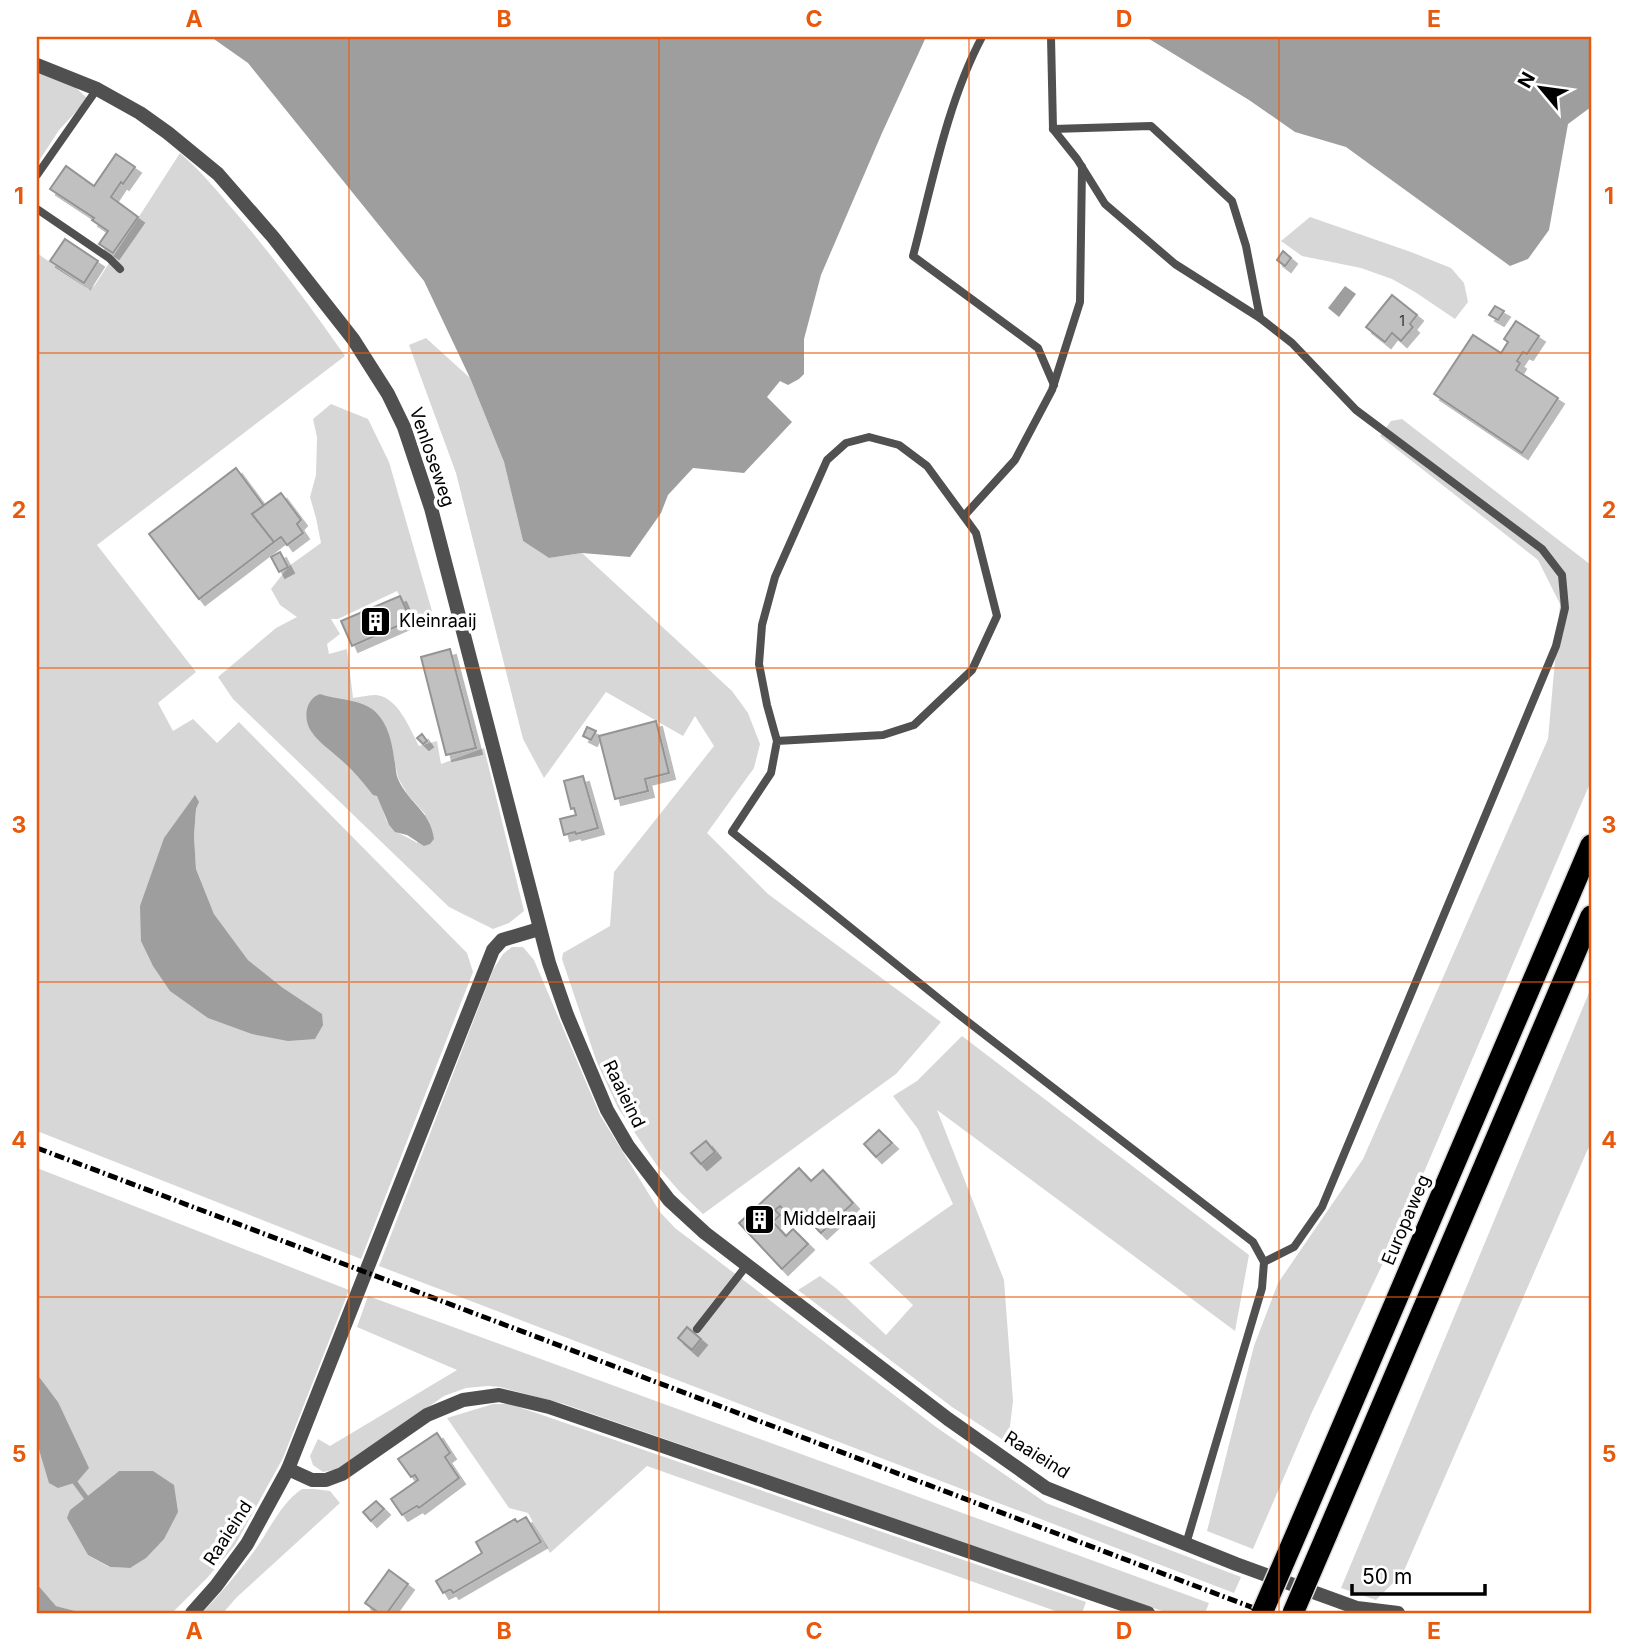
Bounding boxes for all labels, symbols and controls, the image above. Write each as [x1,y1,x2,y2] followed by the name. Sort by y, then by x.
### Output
[185,5,203,33] text: A
[496,5,512,33] text: B
[805,5,823,33] text: C
[1116,5,1132,33] text: D
[1427,5,1441,33] text: E
[1506,52,1576,122] north arrow
[1513,68,1540,92] text: N
[14,182,24,210] text: 1
[1604,182,1614,210] text: 1
[1399,312,1405,329] house number: 1
[406,405,459,509] street label: Venloseweg
[12,496,26,524] text: 2
[1602,496,1616,524] text: 2
[359,604,393,638] building icon: Kleinraaij
[399,610,477,631] place label: Kleinraaij
[12,811,26,839] text: 3
[1602,811,1616,839] text: 3
[599,1057,650,1131] street label: Raaieind
[11,1126,27,1154] text: 4
[1601,1126,1617,1154] text: 4
[1377,1172,1434,1268] street label: Europaweg
[743,1202,777,1236] building icon: Middelraaij
[783,1208,876,1229] place label: Middelraaij
[1001,1426,1074,1483] street label: Raaieind
[12,1440,26,1468] text: 5
[1602,1440,1616,1468] text: 5
[199,1497,256,1569] street label: Raaieind
[1352,1552,1484,1596] scale bar
[1362,1564,1412,1589] text: 50 m
[185,1617,203,1645] text: A
[496,1617,512,1645] text: B
[805,1617,823,1645] text: C
[1116,1617,1132,1645] text: D
[1427,1617,1441,1645] text: E

